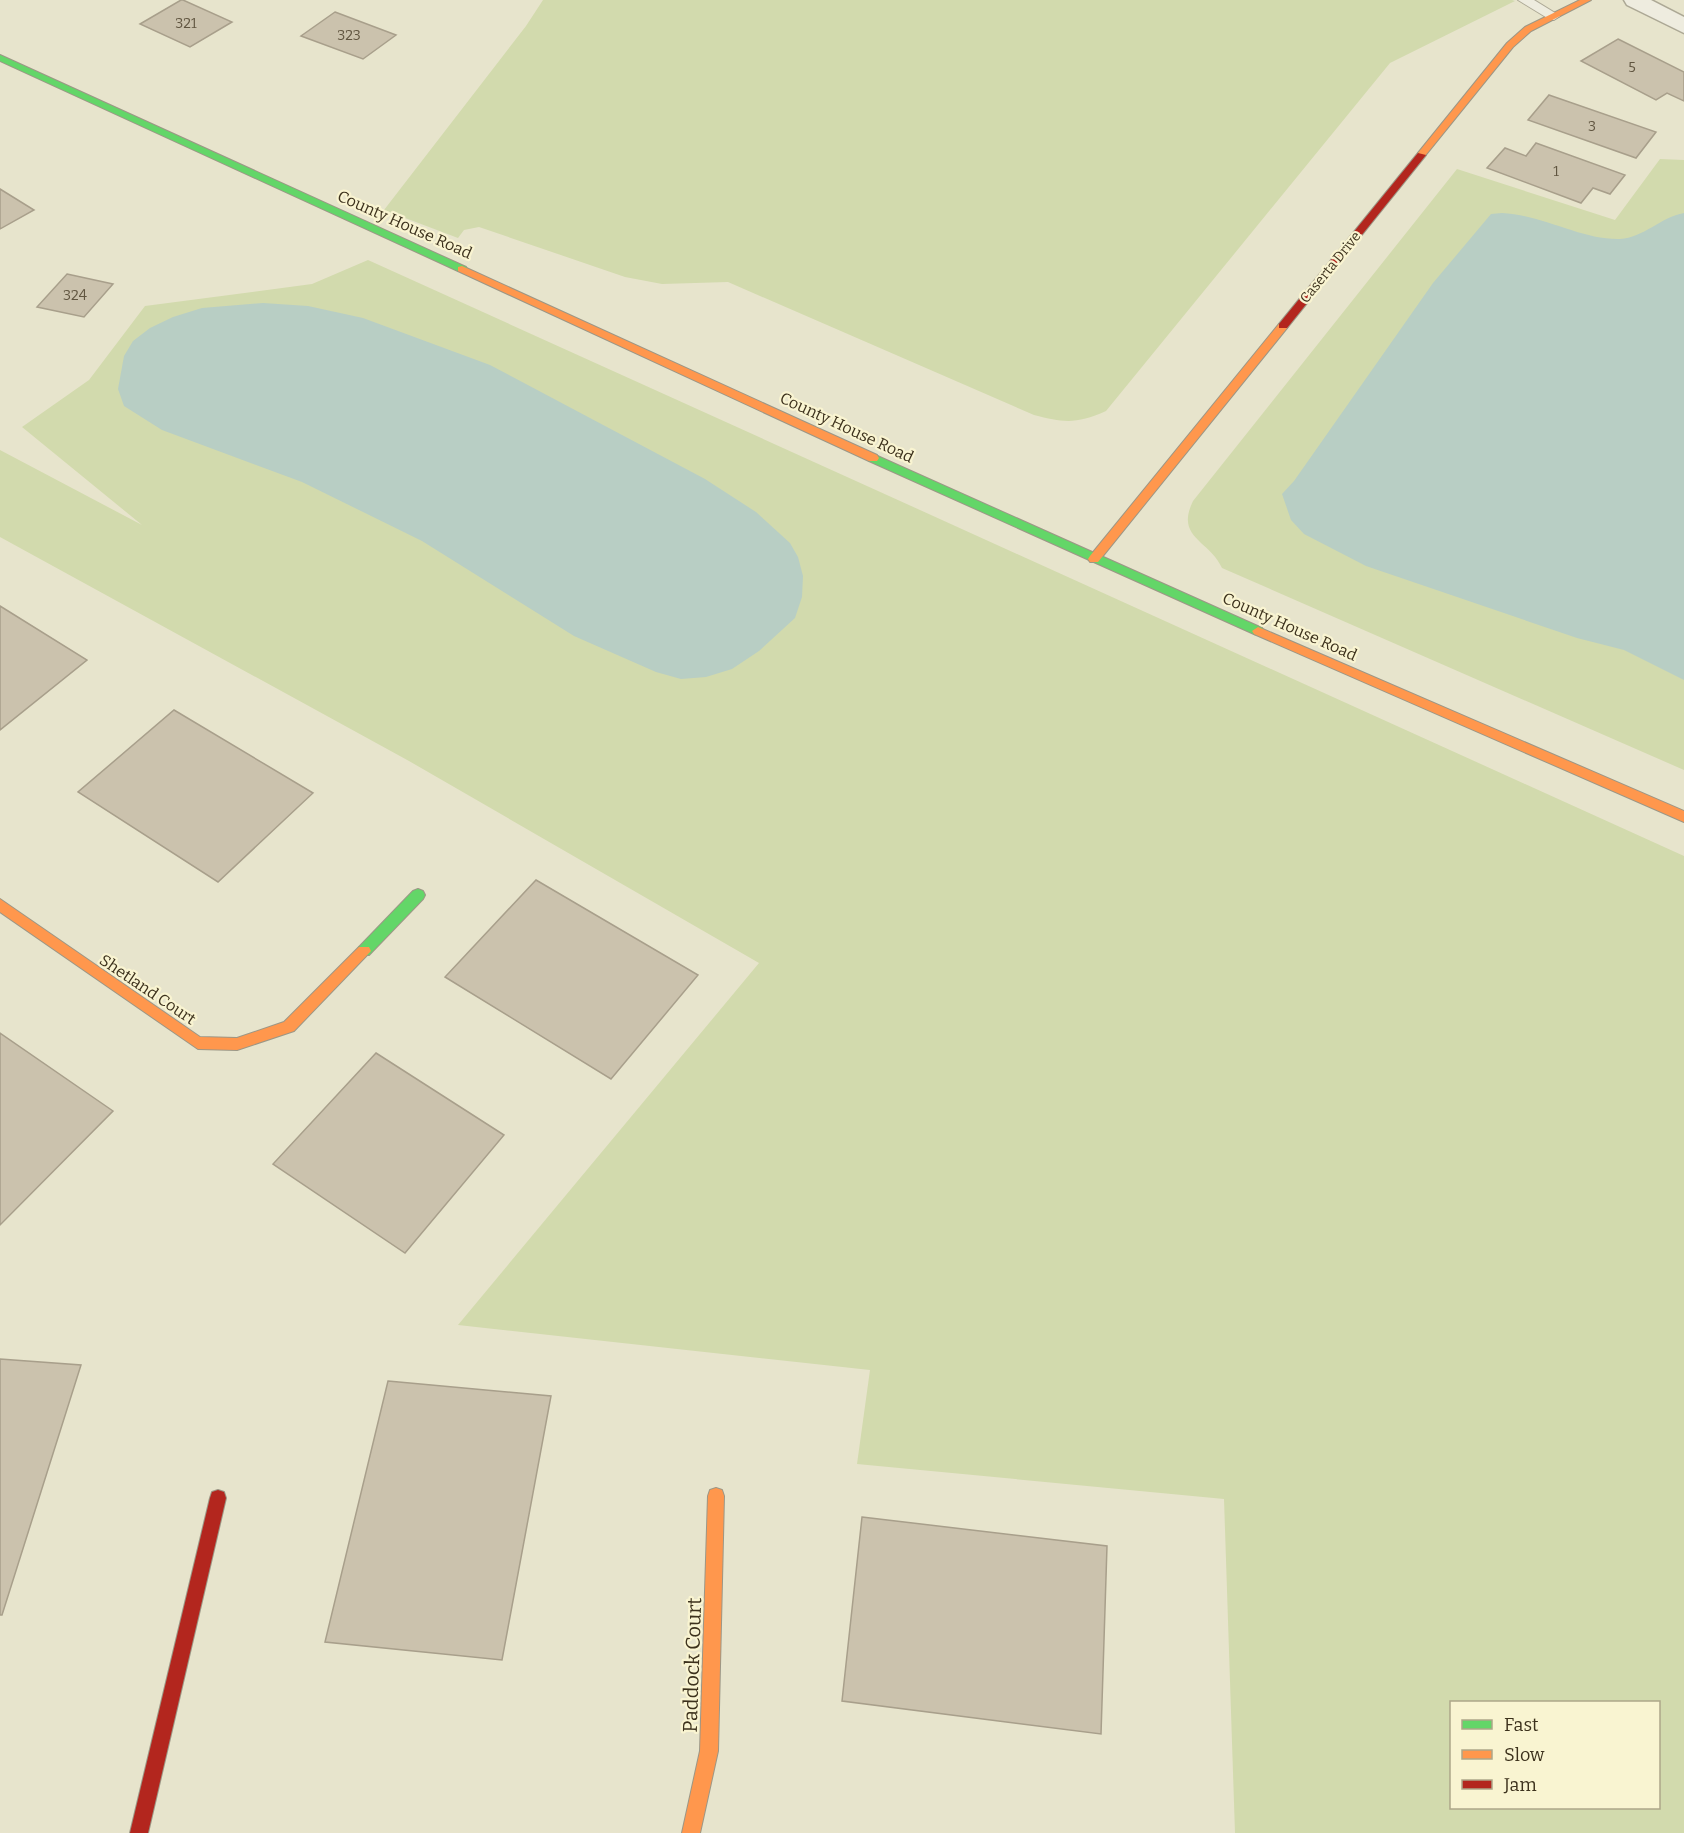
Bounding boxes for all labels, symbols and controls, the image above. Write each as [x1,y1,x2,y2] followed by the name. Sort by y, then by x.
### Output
[175,15,197,32] house number: 321
[337,27,361,44] house number: 323
[1628,59,1636,76] house number: 5
[1588,118,1596,135] house number: 3
[1553,163,1559,180] house number: 1
[335,186,475,263] street label: County House Road
[1296,228,1364,306] street label: Caserta Drive
[63,287,87,304] house number: 324
[777,388,917,467] street label: County House Road
[1220,588,1360,665] street label: County House Road
[96,950,200,1029] street label: Shetland Court
[678,1597,706,1733] street label: Paddock Court
[1450,1701,1660,1809] legend
[1504,1714,1539,1736] text: Fast
[1504,1744,1545,1766] text: Slow
[1503,1774,1537,1796] text: Jam

